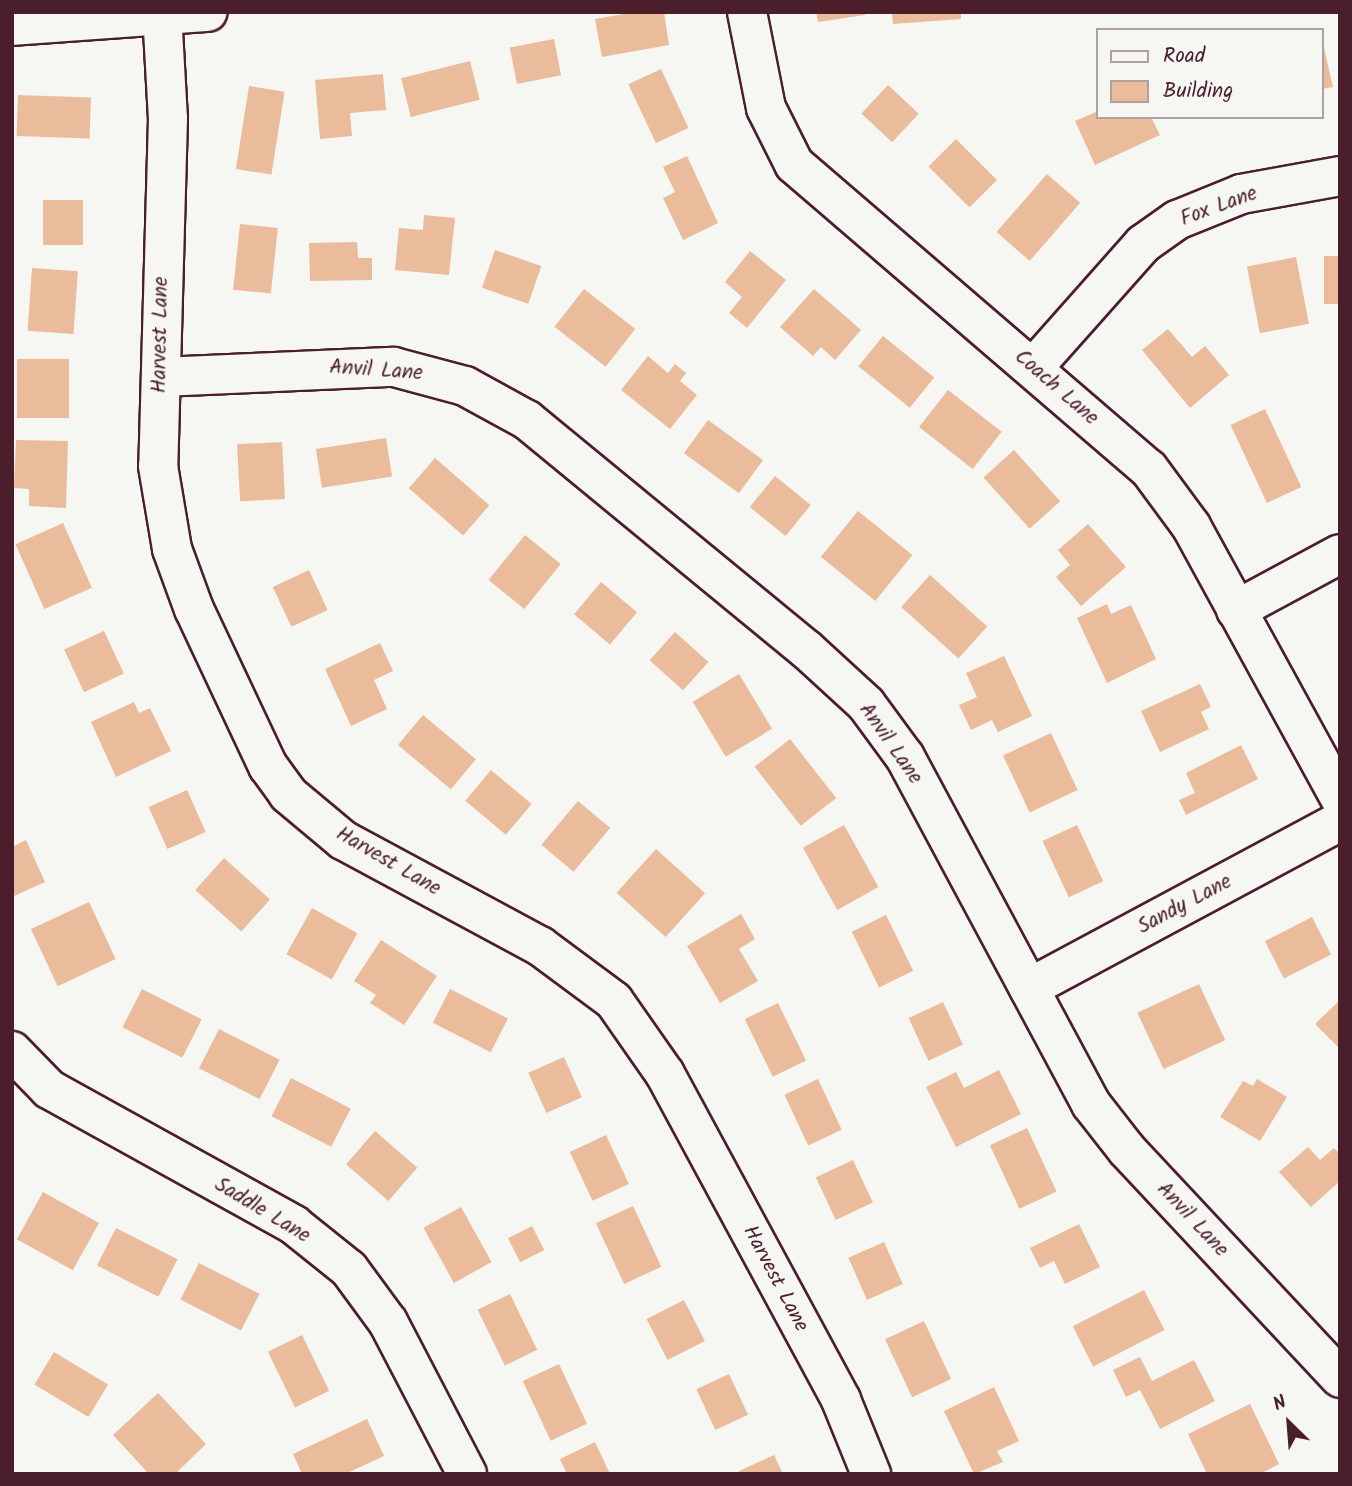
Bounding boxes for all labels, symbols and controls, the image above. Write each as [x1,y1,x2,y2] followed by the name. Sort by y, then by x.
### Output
[1096,28,1324,119] legend
[1163,40,1205,73] text: Road
[1163,75,1233,108] text: Building
[1177,182,1261,232] street label: Fox Lane
[147,276,175,394] street label: Harvest Lane
[1009,345,1103,431] street label: Coach Lane
[329,355,423,387] street label: Anvil Lane
[853,699,927,789] street label: Anvil Lane
[331,822,445,902] street label: Harvest Lane
[1134,870,1236,940] street label: Sandy Lane
[210,1173,314,1249] street label: Saddle Lane
[1151,1177,1233,1263] street label: Anvil Lane
[736,1222,814,1336] street label: Harvest Lane
[1254,1388,1324,1458] north arrow
[1268,1388,1292,1420] text: N

